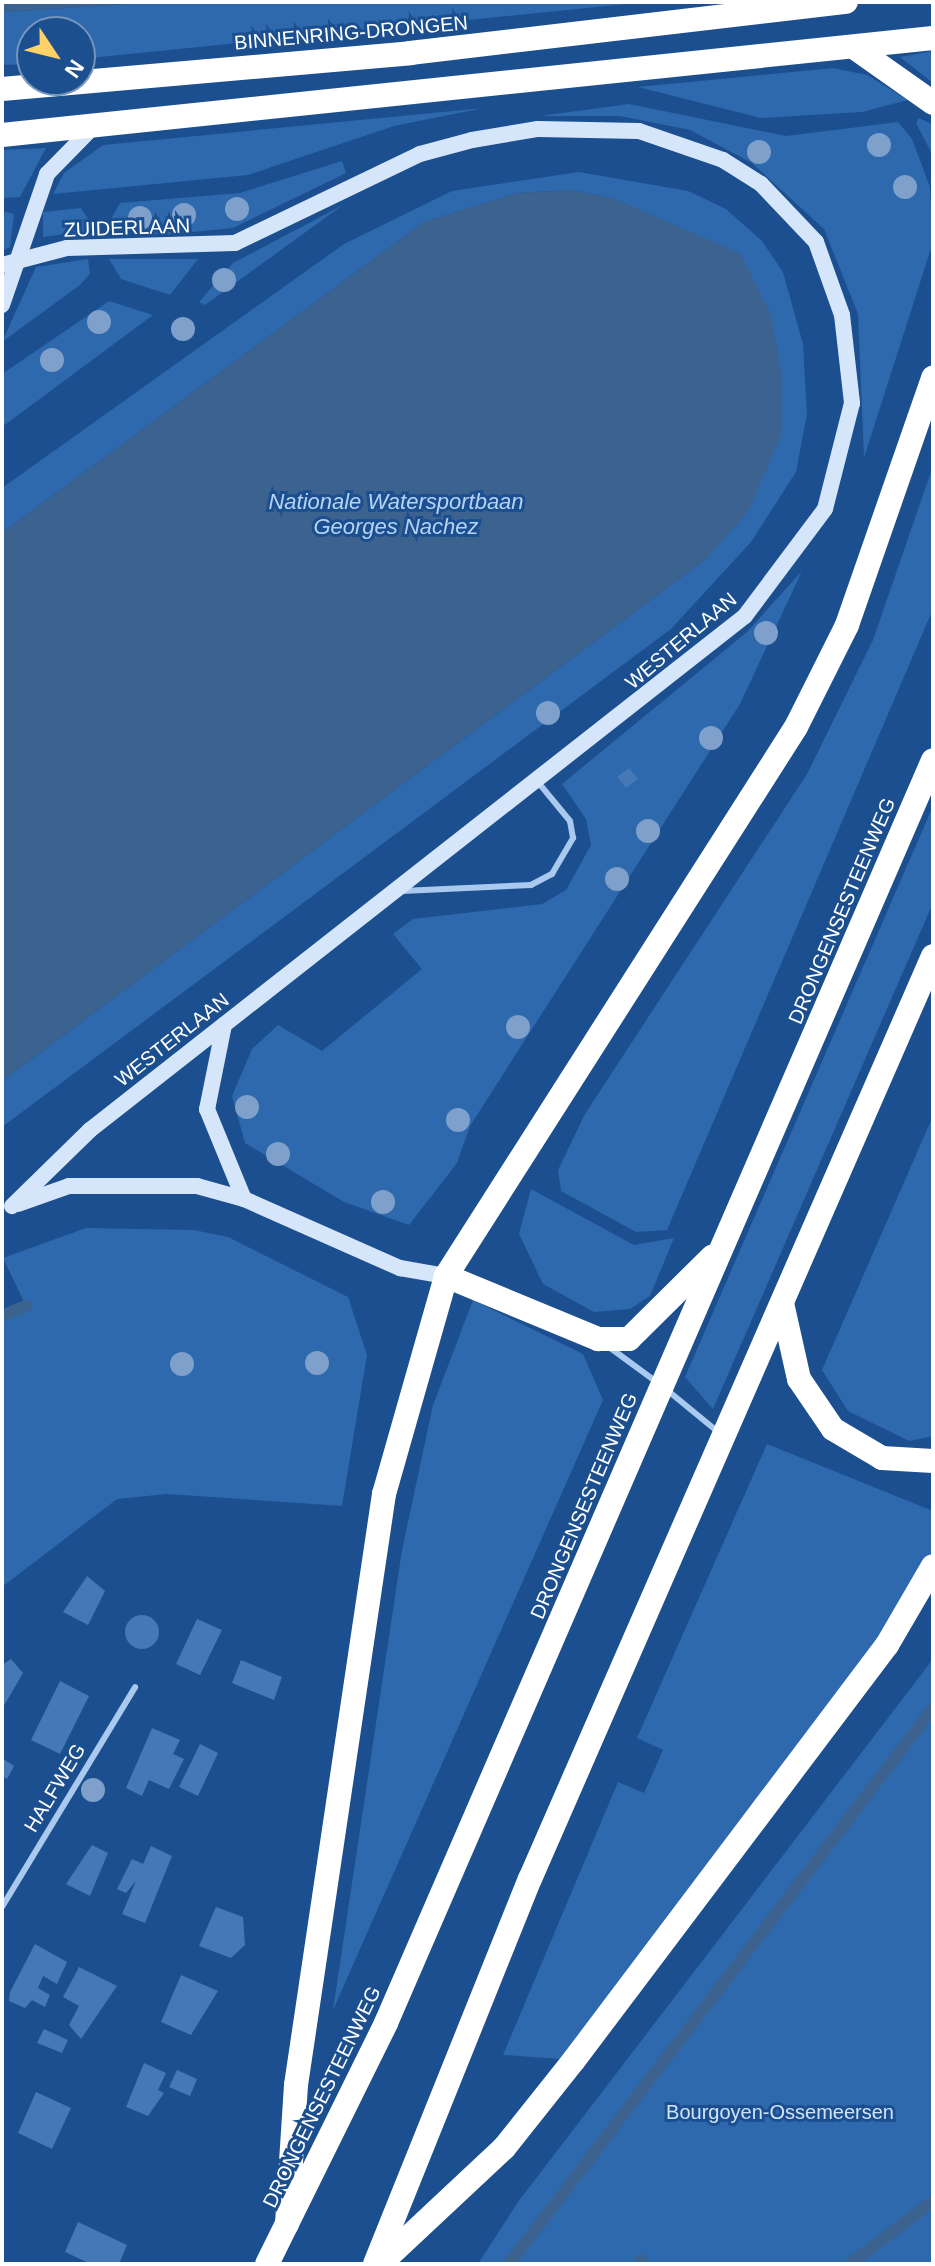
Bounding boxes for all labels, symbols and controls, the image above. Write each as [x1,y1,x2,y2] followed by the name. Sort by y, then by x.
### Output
[233,11,469,55] street label: BINNENRING-DRONGEN
[16,16,96,96] north arrow
[60,55,89,83] text: N
[63,214,191,242] street label: ZUIDERLAAN
[268,488,524,540] water label: Nationale Watersportbaan Georges Nachez
[621,588,741,694] street label: WESTERLAAN
[783,794,901,1028] street label: DRONGENSESTEENWEG
[110,988,234,1092] street label: WESTERLAAN
[525,1389,643,1623] street label: DRONGENSESTEENWEG
[19,1739,91,1837] street label: HALFWEG
[258,1982,386,2212] street label: DRONGENSESTEENWEG
[666,2100,894,2124] park label: Bourgoyen-Ossemeersen

